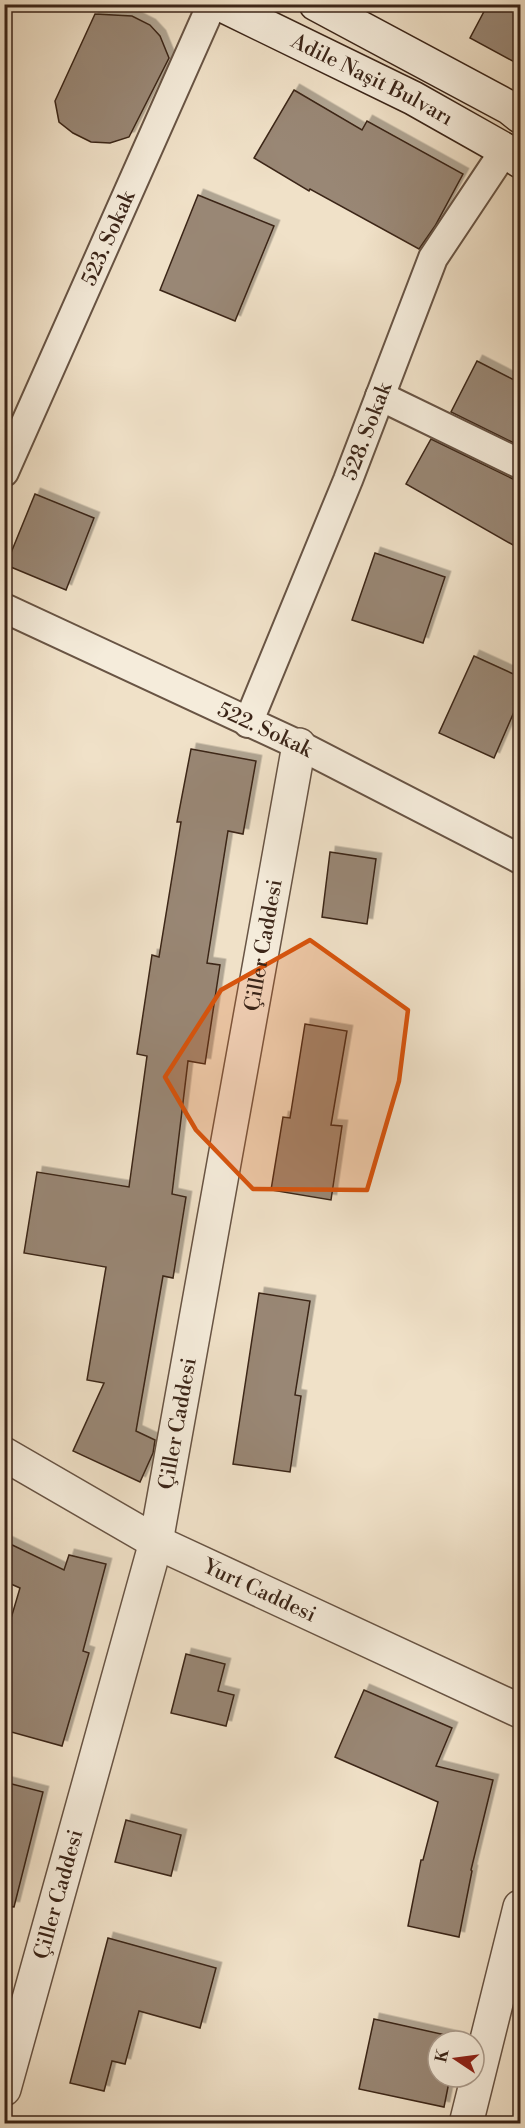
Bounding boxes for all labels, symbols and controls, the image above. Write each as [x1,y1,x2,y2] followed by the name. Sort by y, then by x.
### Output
[286,28,457,132] street label: Adile Naşit Bulvarı
[76,186,142,290] street label: 523. Sokak
[337,378,398,484] street label: 528. Sokak
[213,697,318,764] street label: 522. Sokak
[239,877,289,1013] street label: Çiller Caddesi
[154,1356,203,1492] street label: Çiller Caddesi
[198,1553,320,1628] street label: Yurt Caddesi
[29,1827,89,1962] street label: Çiller Caddesi
[426,2029,486,2089] north arrow
[431,2046,454,2064] text: K

